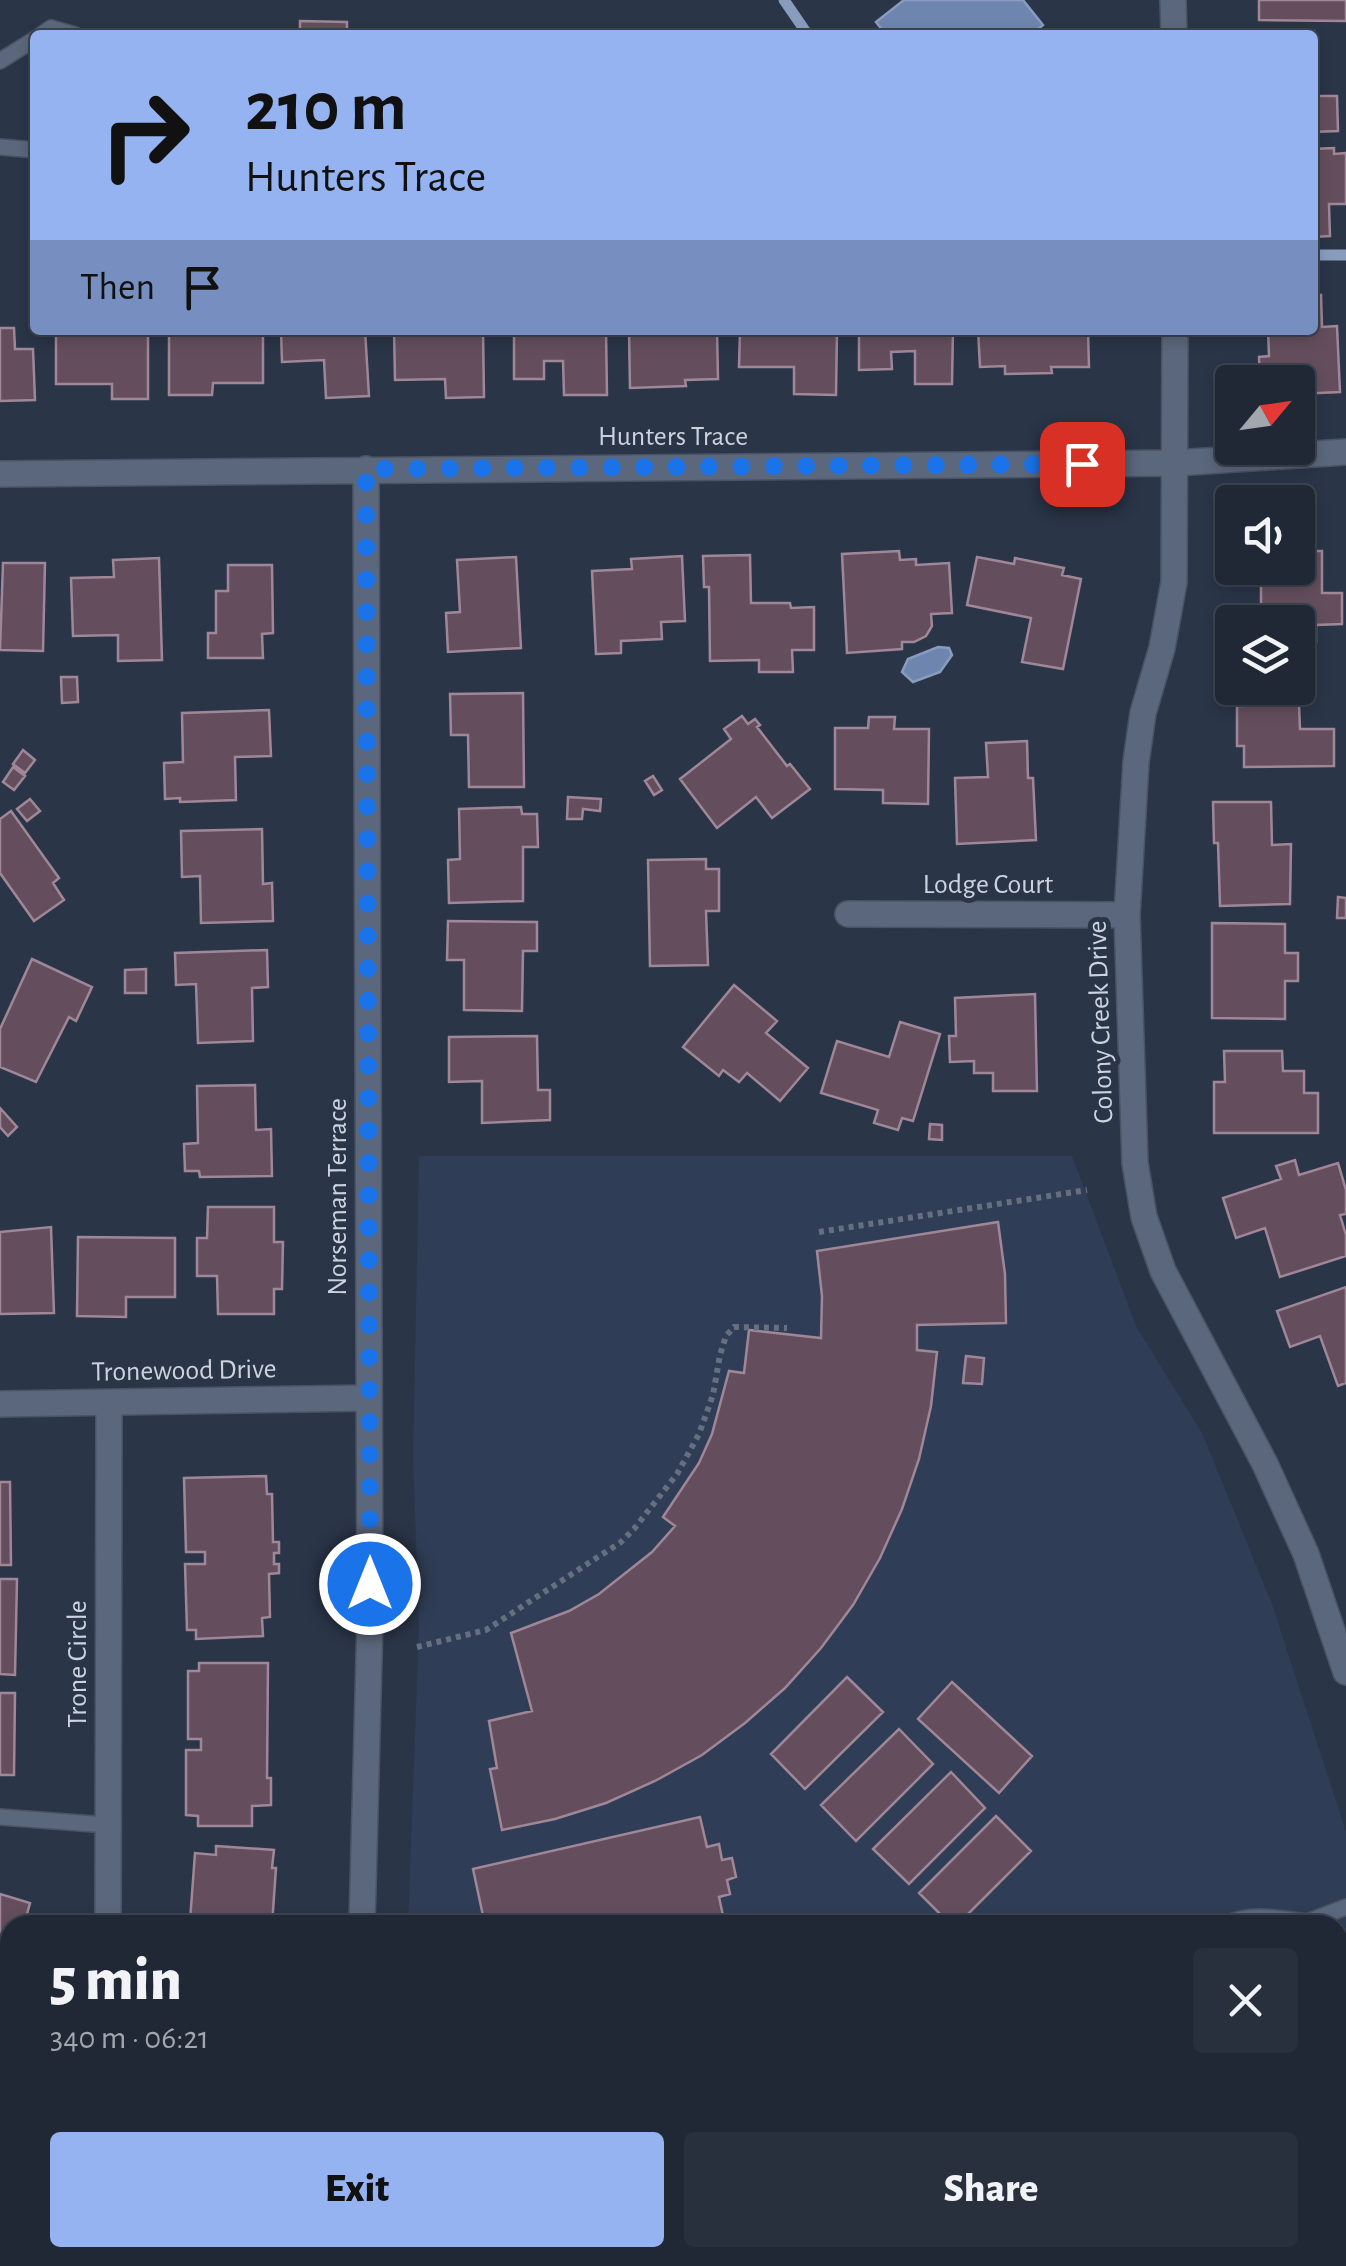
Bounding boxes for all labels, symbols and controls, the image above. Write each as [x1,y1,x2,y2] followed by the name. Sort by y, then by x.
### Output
[80,70,210,200] icon: right
[245,73,407,143] text: 210 m
[245,155,486,200] text: Hunters Trace
[175,260,230,315] icon: arrive
[80,269,155,307] text: Then
[1215,365,1315,465] north arrow
[1215,365,1315,705] map controls
[1040,422,1125,507] pin
[598,423,748,451] street label: Hunters Trace
[1055,437,1110,492] icon: arrive
[1215,485,1315,585] button: sound
[1215,605,1315,705] button: layers
[923,871,1053,899] street label: Lodge Court
[1083,920,1119,1124] street label: Colony Creek Drive
[324,1098,352,1296] street label: Norseman Terrace
[91,1355,277,1387] street label: Tronewood Drive
[318,1532,422,1636] position arrow
[64,1600,92,1728] street label: Trone Circle
[1193,1948,1298,2053] button: close
[50,1951,182,2011] text: 5 min
[50,2022,209,2054] text: 340 m · 06:21
[50,2132,664,2247] button: Exit
[684,2132,1298,2247] button: Share

